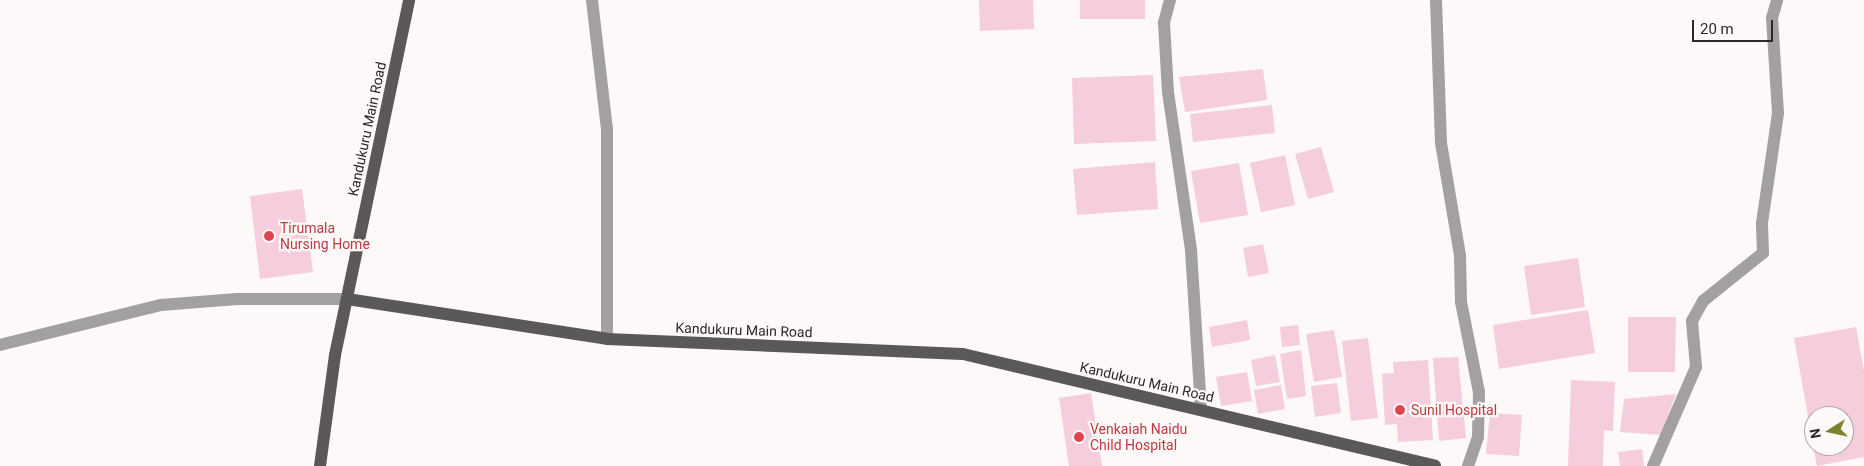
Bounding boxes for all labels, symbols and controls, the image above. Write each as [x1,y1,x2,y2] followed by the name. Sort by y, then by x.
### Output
[1694,10,1775,42] scale bar
[1700,20,1734,38] text: 20 m
[345,60,389,198] street label: Kandukuru Main Road
[280,220,370,252] place label: Tirumala Nursing Home
[262,229,276,243] marker: Tirumala Nursing Home
[675,319,813,341] street label: Kandukuru Main Road
[1078,358,1216,406] street label: Kandukuru Main Road
[1411,402,1497,418] place label: Sunil Hospital
[1393,403,1407,417] marker: Sunil Hospital
[1804,406,1854,456] north arrow
[1090,421,1187,454] place label: Venkaiah Naidu Child Hospital
[1806,427,1824,440] text: N
[1072,430,1086,444] marker: Venkaiah Naidu Child Hospital

